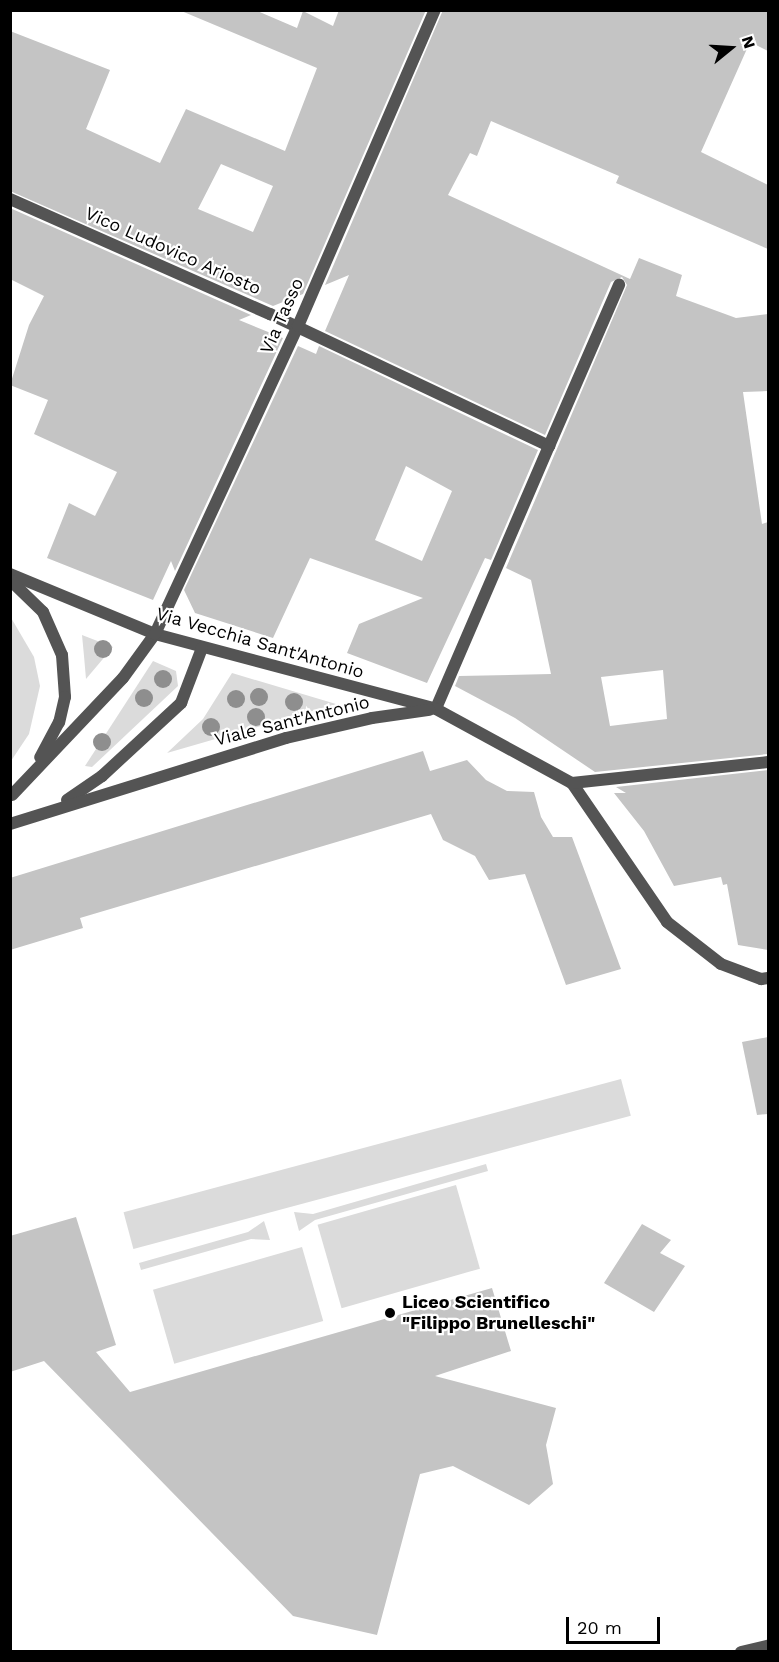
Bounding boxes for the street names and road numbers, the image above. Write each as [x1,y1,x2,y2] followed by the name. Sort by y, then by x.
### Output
[81,202,265,300] street label: Vico Ludovico Ariosto
[255,274,309,358] street label: Via Tasso
[153,603,367,683] street label: Via Vecchia Sant'Antonio
[212,691,372,751] street label: Viale Sant'Antonio

